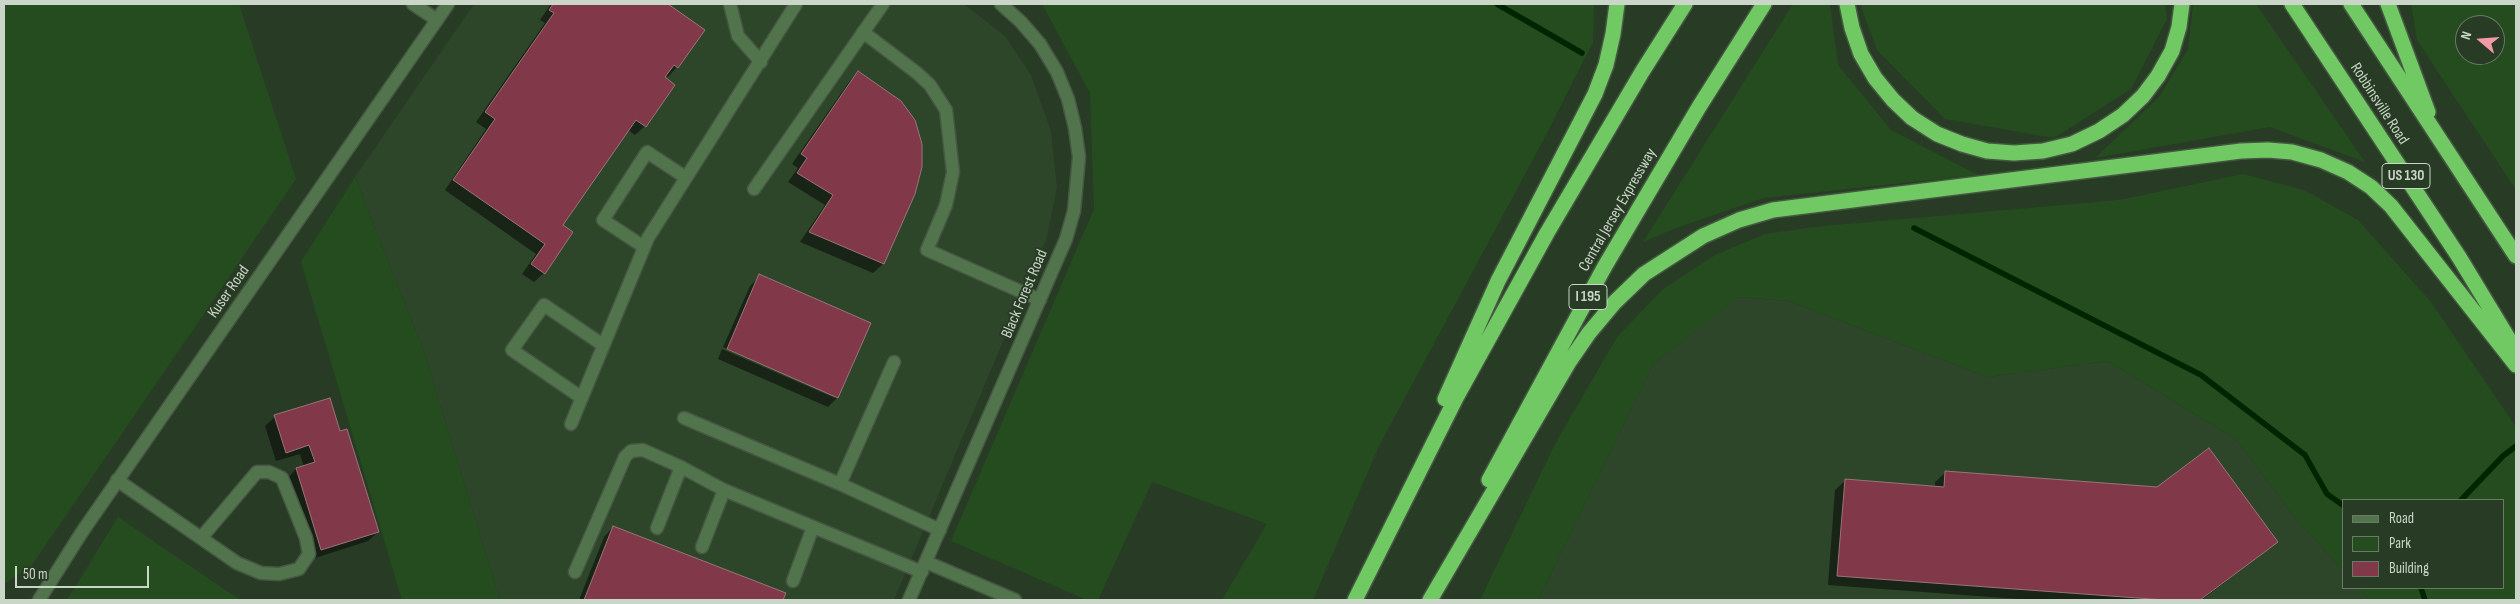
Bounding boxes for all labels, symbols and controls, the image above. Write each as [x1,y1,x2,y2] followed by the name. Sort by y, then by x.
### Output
[2455,15,2505,65] north arrow
[2457,29,2475,42] text: N
[2346,60,2412,148] street label: Robbinsville Road
[1575,145,1661,275] street label: Central Jersey Expressway
[2382,164,2430,188] road number: US 130
[998,247,1052,341] street label: Black Forest Road
[204,262,254,322] street label: Kuser Road
[1569,284,1607,310] road number: I 195
[2342,499,2505,589] legend
[2389,509,2414,528] text: Road
[2389,534,2411,553] text: Park
[18,556,151,588] scale bar
[2389,559,2429,578] text: Building
[23,565,48,584] text: 50 m

